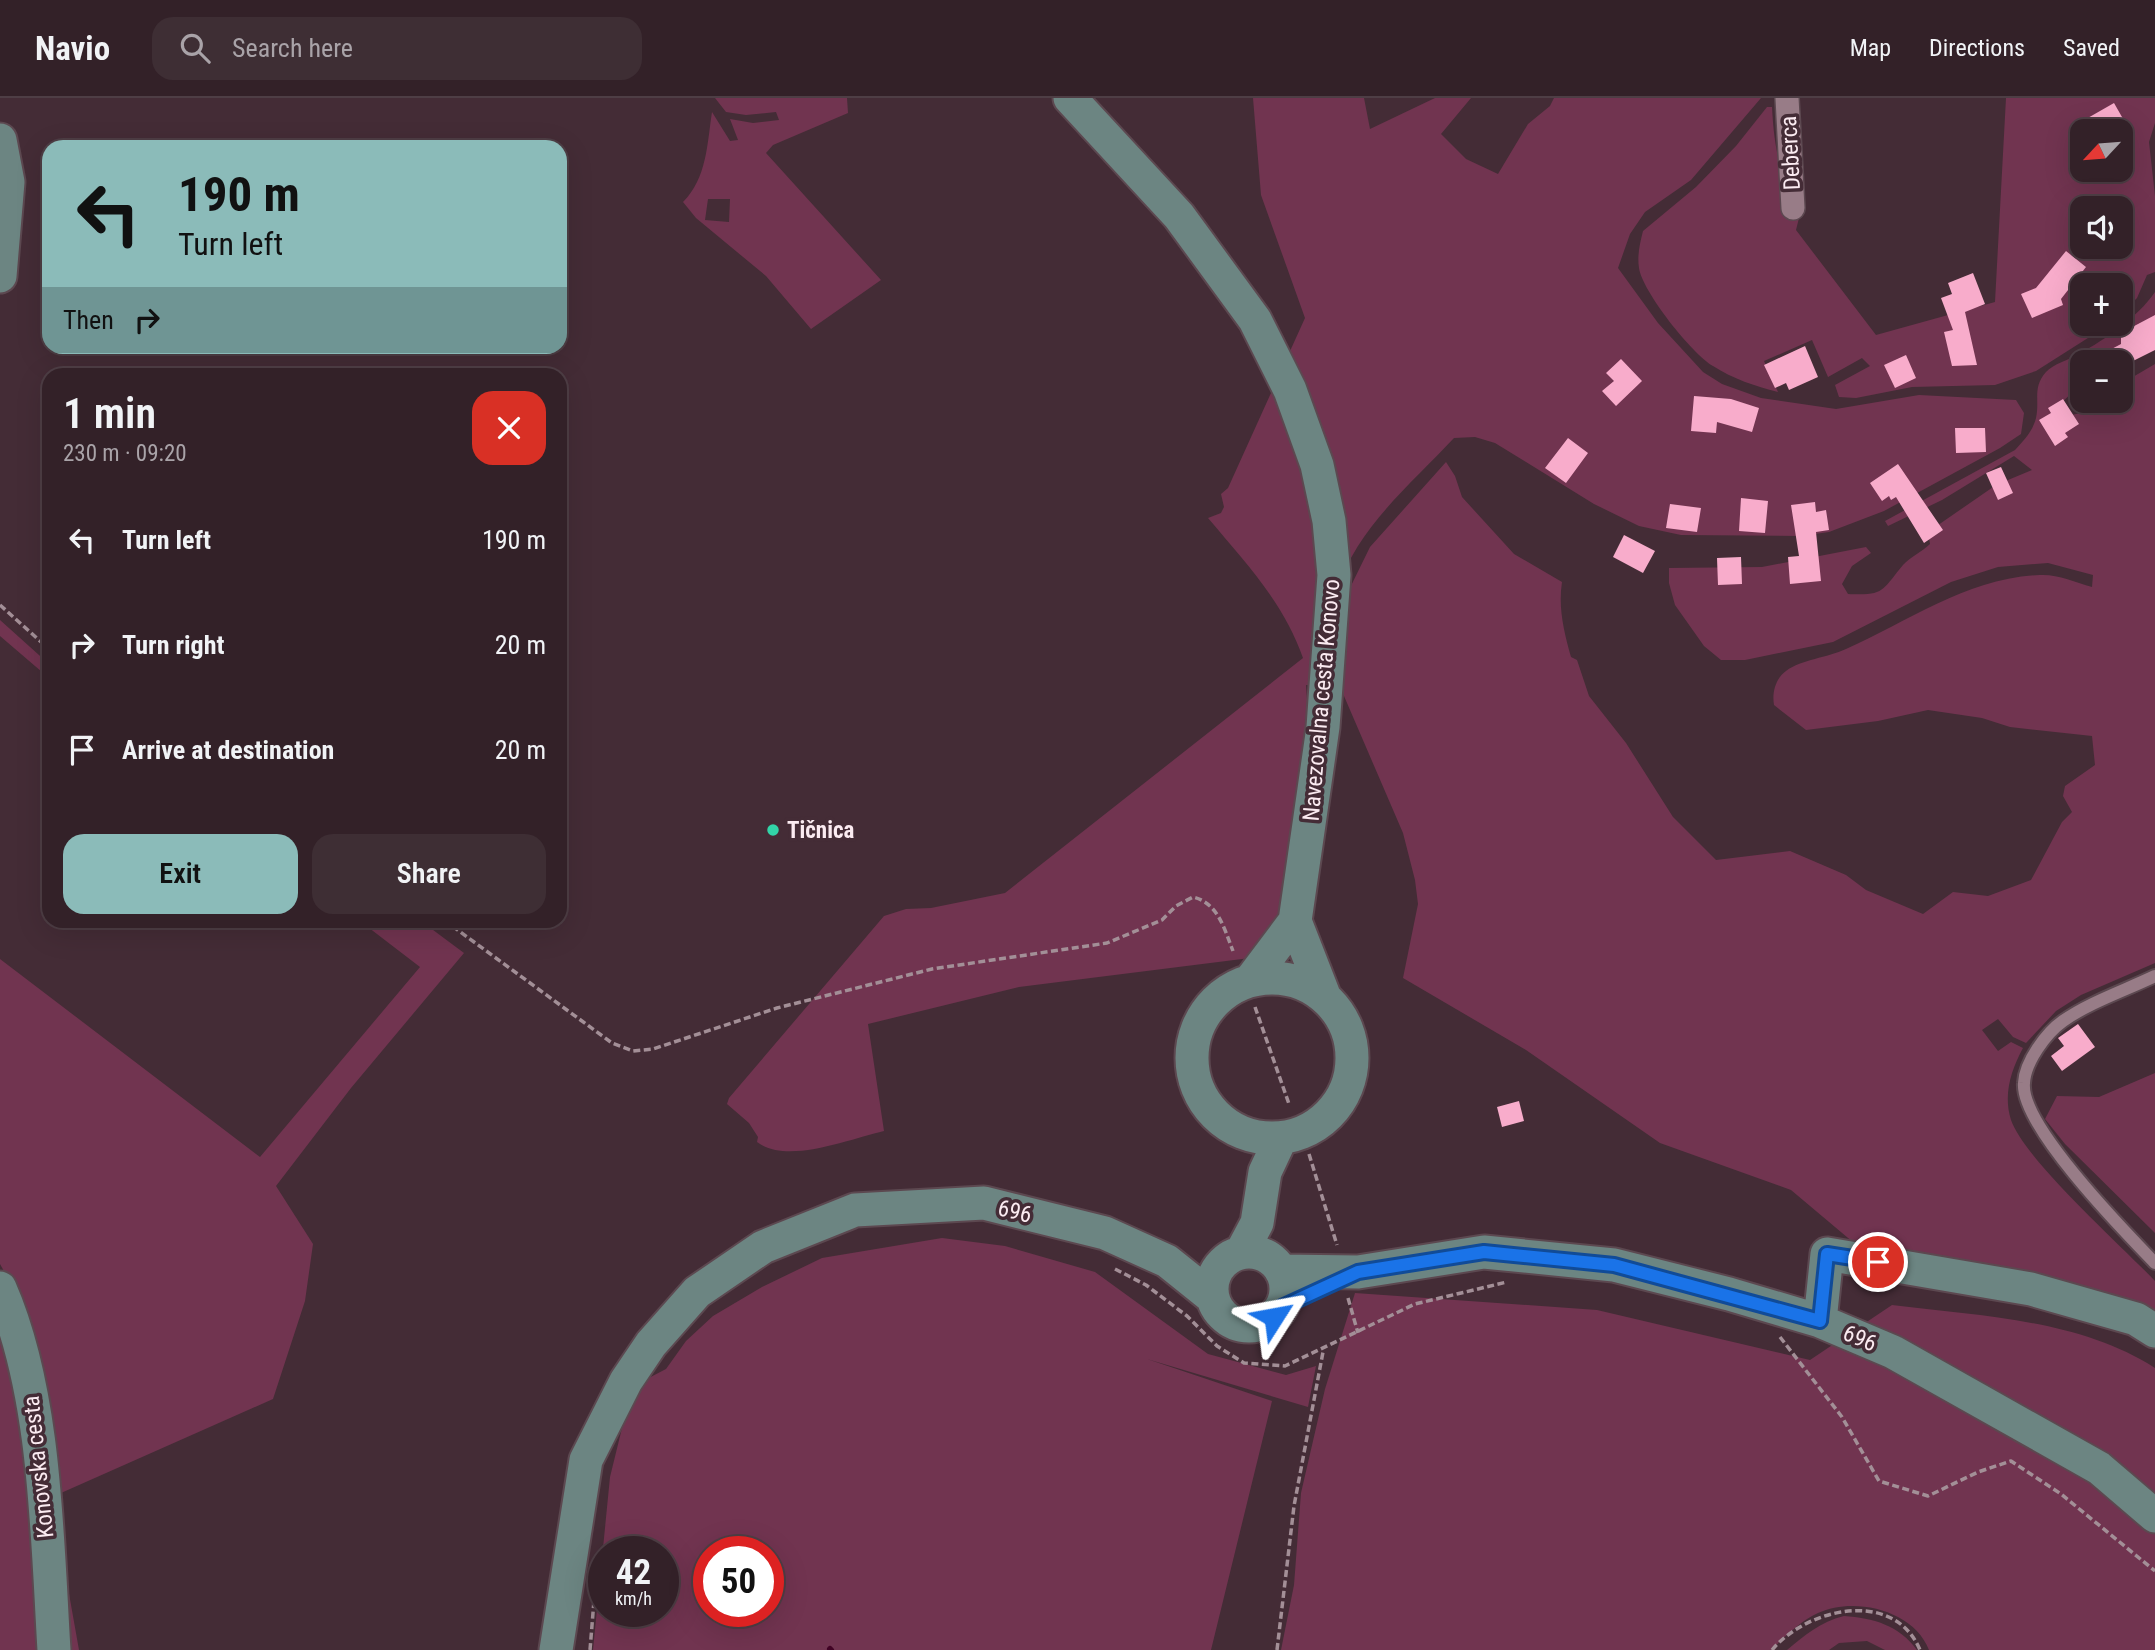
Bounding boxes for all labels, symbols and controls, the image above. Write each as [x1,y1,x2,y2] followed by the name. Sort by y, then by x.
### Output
[152,17,642,80] search box
[35,29,110,68] text: Navio
[176,29,214,67] icon: search
[232,33,353,63] text: Search here
[1850,34,1891,62] text: Map
[1929,34,2025,62] text: Directions
[2063,34,2120,62] text: Saved
[1775,115,1806,191] street label: Deberca
[2070,119,2133,182] north arrow
[2070,119,2133,413] map controls
[178,166,300,223] text: 190 m
[63,168,154,259] icon: left
[2070,196,2133,259] button: sound
[178,225,283,263] text: Turn left
[2070,273,2133,336] button: +
[128,301,166,339] icon: right
[63,305,114,335] text: Then
[2070,350,2133,413] button: −
[63,389,156,438] text: 1 min
[472,391,546,465] button: close
[63,440,187,467] text: 230 m · 09:20
[63,521,101,559] icon: left
[122,525,211,555] text: Turn left
[482,525,546,555] text: 190 m
[1297,578,1346,822] street label: Navezovalna cesta Konovo
[63,626,101,664] icon: right
[122,630,224,660] text: Turn right
[495,630,546,660] text: 20 m
[63,731,101,769] icon: arrive
[122,735,334,765] text: Arrive at destination
[495,735,546,765] text: 20 m
[787,817,855,844] place label: Tičnica
[765,822,781,838] marker: Tičnica
[63,834,298,914] button: Exit
[312,834,546,914] button: Share
[995,1194,1035,1229] street label: 696
[1848,1232,1908,1292] pin
[1859,1243,1897,1281] icon: arrive
[1237,1280,1311,1354] position arrow
[1839,1319,1881,1358] street label: 696
[18,1394,59,1539] street label: Konovska cesta
[693,1536,784,1627] speed limit sign: 50
[616,1552,651,1593] text: 42
[615,1588,652,1609] text: km/h

